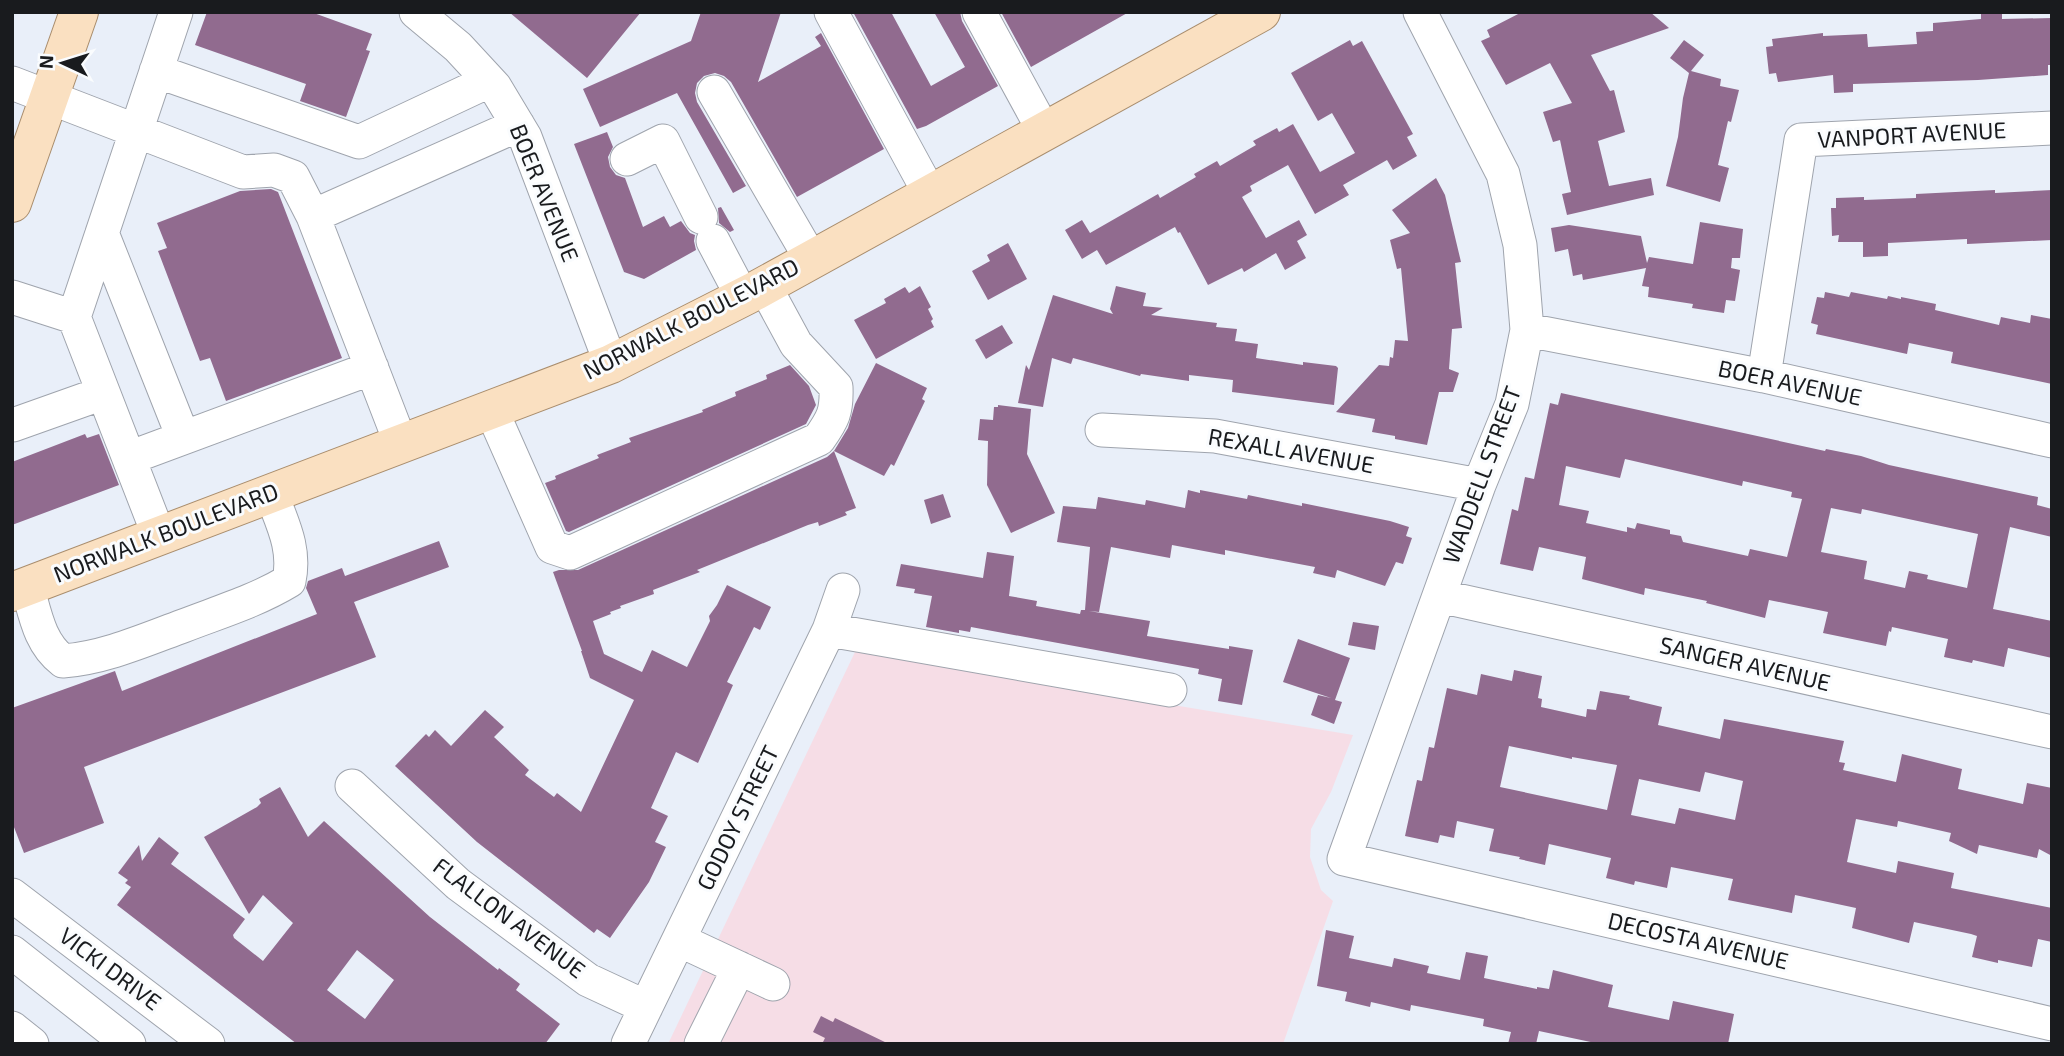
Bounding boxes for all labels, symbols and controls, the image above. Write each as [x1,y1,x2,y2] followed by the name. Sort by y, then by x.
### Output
[28,28,98,98] north arrow
[34,54,57,69] text: N
[1817,115,2007,153] street label: VANPORT AVENUE
[505,120,585,266] street label: BOER AVENUE
[578,252,803,385] street label: NORWALK BOULEVARD
[1716,353,1865,411] street label: BOER AVENUE
[1436,382,1526,567] street label: WADDELL STREET
[1206,422,1376,478] street label: REXALL AVENUE
[49,476,282,588] street label: NORWALK BOULEVARD
[1657,630,1833,696] street label: SANGER AVENUE
[690,741,784,894] street label: GODOY STREET
[428,851,591,983] street label: FLALLON AVENUE
[1605,906,1791,974] street label: DECOSTA AVENUE
[54,921,167,1016] street label: VICKI DRIVE

